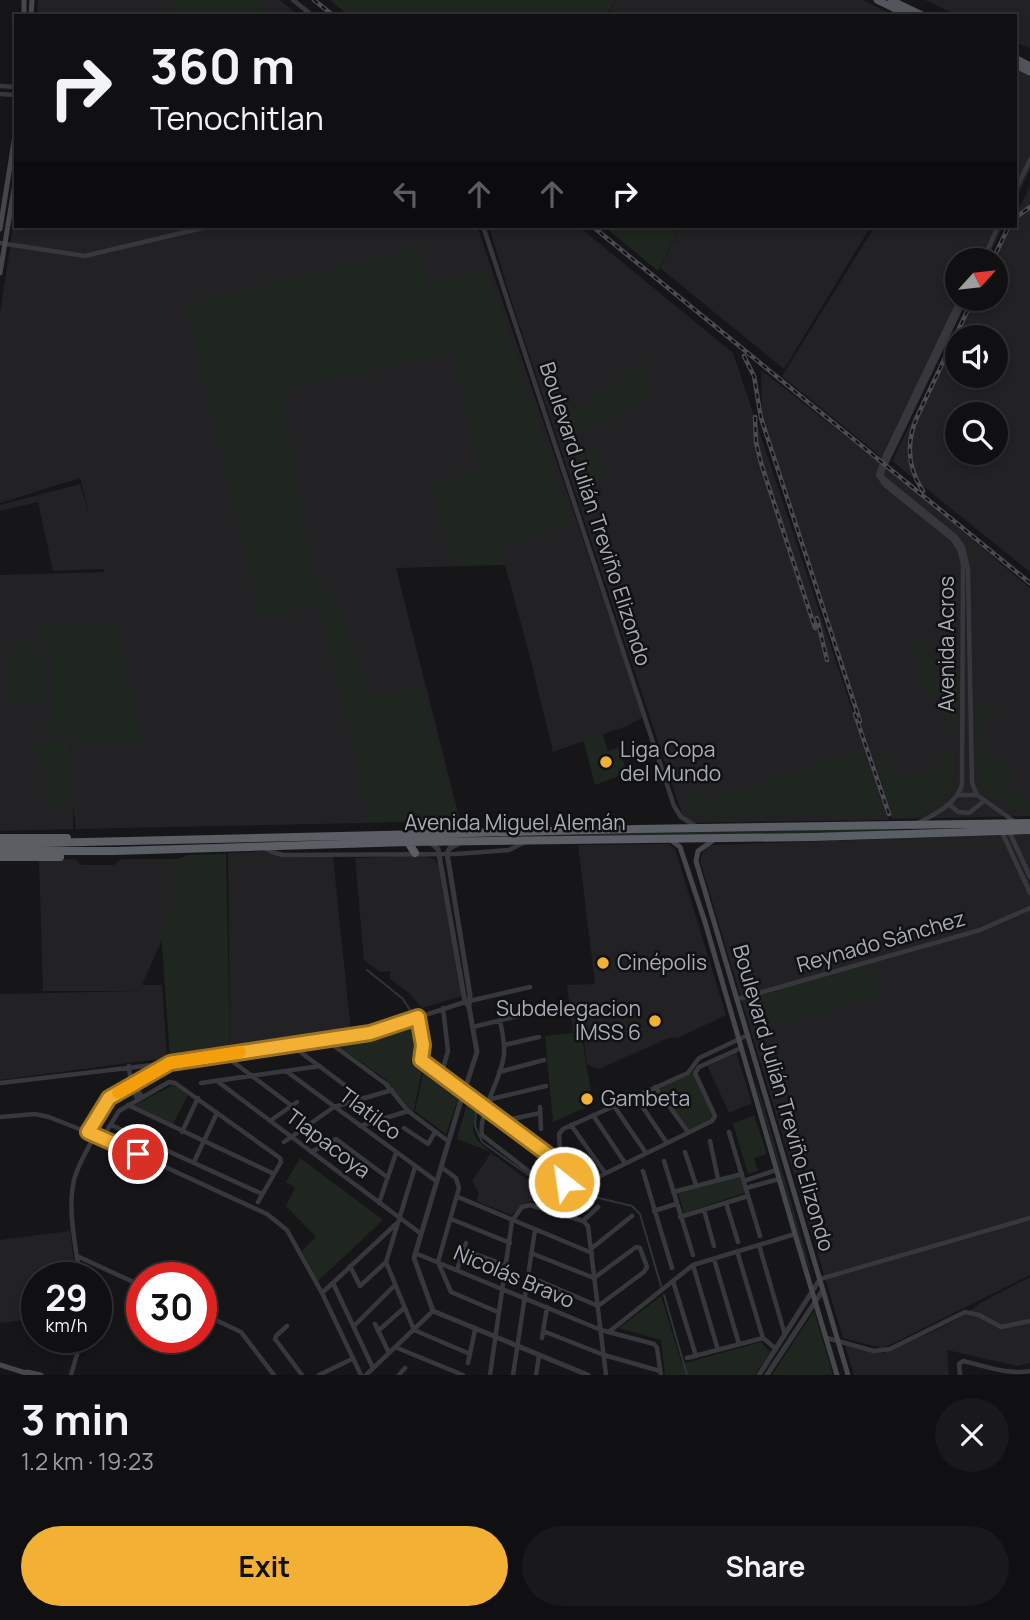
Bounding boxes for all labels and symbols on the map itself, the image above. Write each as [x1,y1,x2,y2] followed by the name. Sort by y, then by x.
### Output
[945,248,1008,312] north arrow
[534,358,658,669] street label: Boulevard Julián Treviño Elizondo
[932,576,960,712] street label: Avenida Acros
[620,735,721,787] place label: Liga Copa del Mundo
[598,754,614,770] marker: Liga Copa del Mundo
[404,808,626,836] street label: Avenida Miguel Alemán
[793,904,968,978] street label: Reynado Sánchez
[727,941,841,1254] street label: Boulevard Julián Treviño Elizondo
[617,948,707,976] place label: Cinépolis
[595,955,611,971] marker: Cinépolis
[496,994,641,1046] place label: Subdelegacion IMSS 6
[647,1013,663,1029] marker: Subdelegacion IMSS 6
[334,1081,407,1146] street label: Tlatilco
[601,1084,690,1112] place label: Gambeta
[579,1091,595,1107] marker: Gambeta
[281,1102,376,1184] street label: Tlapacoya
[108,1124,168,1184] pin
[527,1145,601,1219] position arrow
[450,1238,579,1314] street label: Nicolás Bravo
[126,1262,217,1353] speed limit sign: 30

